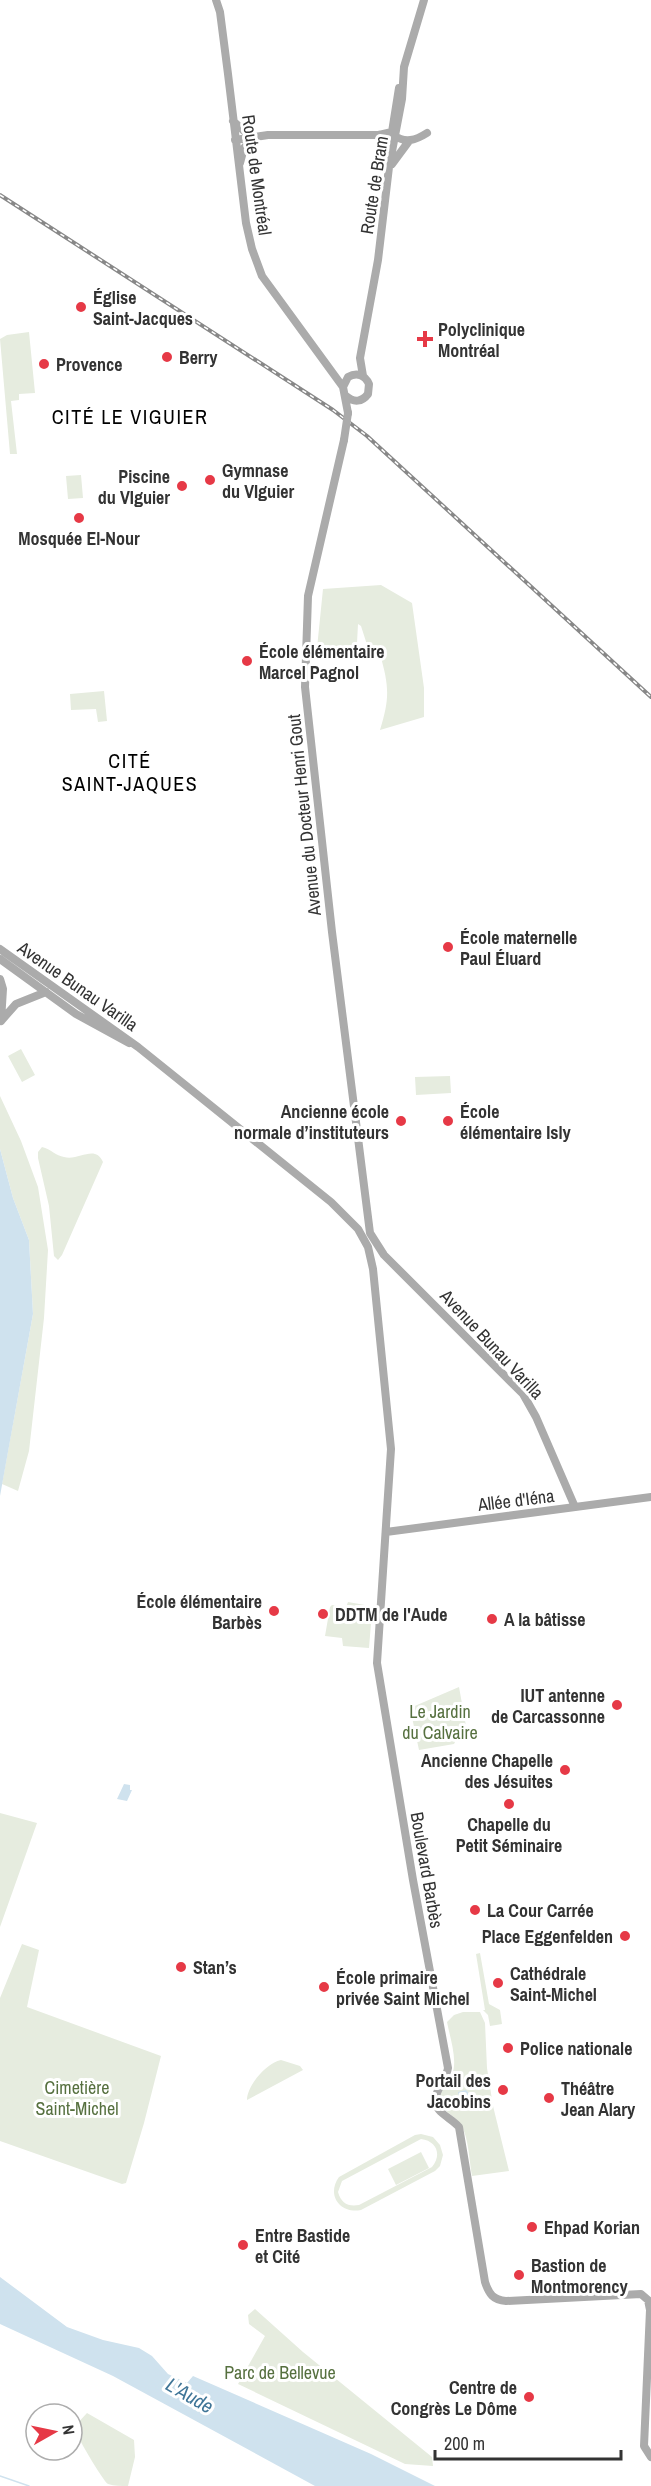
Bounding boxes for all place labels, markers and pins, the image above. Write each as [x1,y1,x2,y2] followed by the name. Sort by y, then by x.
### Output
[93,285,193,331] place label: Église Saint-Jacques
[74,300,88,314] marker: Église Saint-Jacques
[438,317,525,363] place label: Polyclinique Montréal
[416,330,434,348] marker: Polyclinique Montréal
[179,345,218,370] place label: Berry
[160,350,174,364] marker: Berry
[56,352,122,377] place label: Provence
[37,357,51,371] marker: Provence
[222,458,294,504] place label: Gymnase du VIguier
[98,464,170,510] place label: Piscine du VIguier
[203,473,217,487] marker: Gymnase du VIguier
[175,479,189,493] marker: Piscine du VIguier
[72,511,86,525] marker: Mosquée El-Nour
[18,526,140,551] place label: Mosquée El-Nour
[259,639,385,685] place label: École élémentaire Marcel Pagnol
[240,654,254,668] marker: École élémentaire Marcel Pagnol
[460,925,577,971] place label: École maternelle Paul Éluard
[441,940,455,954] marker: École maternelle Paul Éluard
[234,1099,389,1145] place label: Ancienne école normale d’instituteurs
[460,1099,572,1145] place label: École élémentaire Isly
[394,1114,408,1128] marker: Ancienne école normale d’instituteurs
[441,1114,455,1128] marker: École élémentaire Isly
[136,1589,262,1635] place label: École élémentaire Barbès
[335,1602,448,1627] place label: DDTM de l'Aude
[267,1604,281,1618] marker: École élémentaire Barbès
[316,1607,330,1621] marker: DDTM de l'Aude
[504,1607,586,1632] place label: A la bâtisse
[485,1612,499,1626] marker: A la bâtisse
[491,1683,605,1729] place label: IUT antenne de Carcassonne
[610,1698,624,1712] marker: IUT antenne de Carcassonne
[421,1748,553,1794] place label: Ancienne Chapelle des Jésuites
[558,1763,572,1777] marker: Ancienne Chapelle des Jésuites
[502,1797,516,1811] marker: Chapelle du Petit Séminaire
[456,1812,562,1858] place label: Chapelle du Petit Séminaire
[487,1898,594,1923] place label: La Cour Carrée
[468,1903,482,1917] marker: La Cour Carrée
[482,1924,613,1949] place label: Place Eggenfelden
[618,1929,632,1943] marker: Place Eggenfelden
[193,1955,237,1980] place label: Stan’s
[174,1960,188,1974] marker: Stan’s
[510,1961,597,2007] place label: Cathédrale Saint-Michel
[336,1965,470,2011] place label: École primaire privée Saint Michel
[491,1976,505,1990] marker: Cathédrale Saint-Michel
[317,1980,331,1994] marker: École primaire privée Saint Michel
[520,2036,632,2061] place label: Police nationale
[501,2041,515,2055] marker: Police nationale
[416,2068,491,2114] place label: Portail des Jacobins
[561,2076,636,2122] place label: Théâtre Jean Alary
[496,2083,510,2097] marker: Portail des Jacobins
[542,2091,556,2105] marker: Théâtre Jean Alary
[544,2215,640,2240] place label: Ehpad Korian
[525,2220,539,2234] marker: Ehpad Korian
[255,2223,350,2269] place label: Entre Bastide et Cité
[236,2238,250,2252] marker: Entre Bastide et Cité
[531,2253,629,2299] place label: Bastion de Montmorency
[512,2268,526,2282] marker: Bastion de Montmorency
[391,2375,517,2421] place label: Centre de Congrès Le Dôme
[522,2390,536,2404] marker: Centre de Congrès Le Dôme

